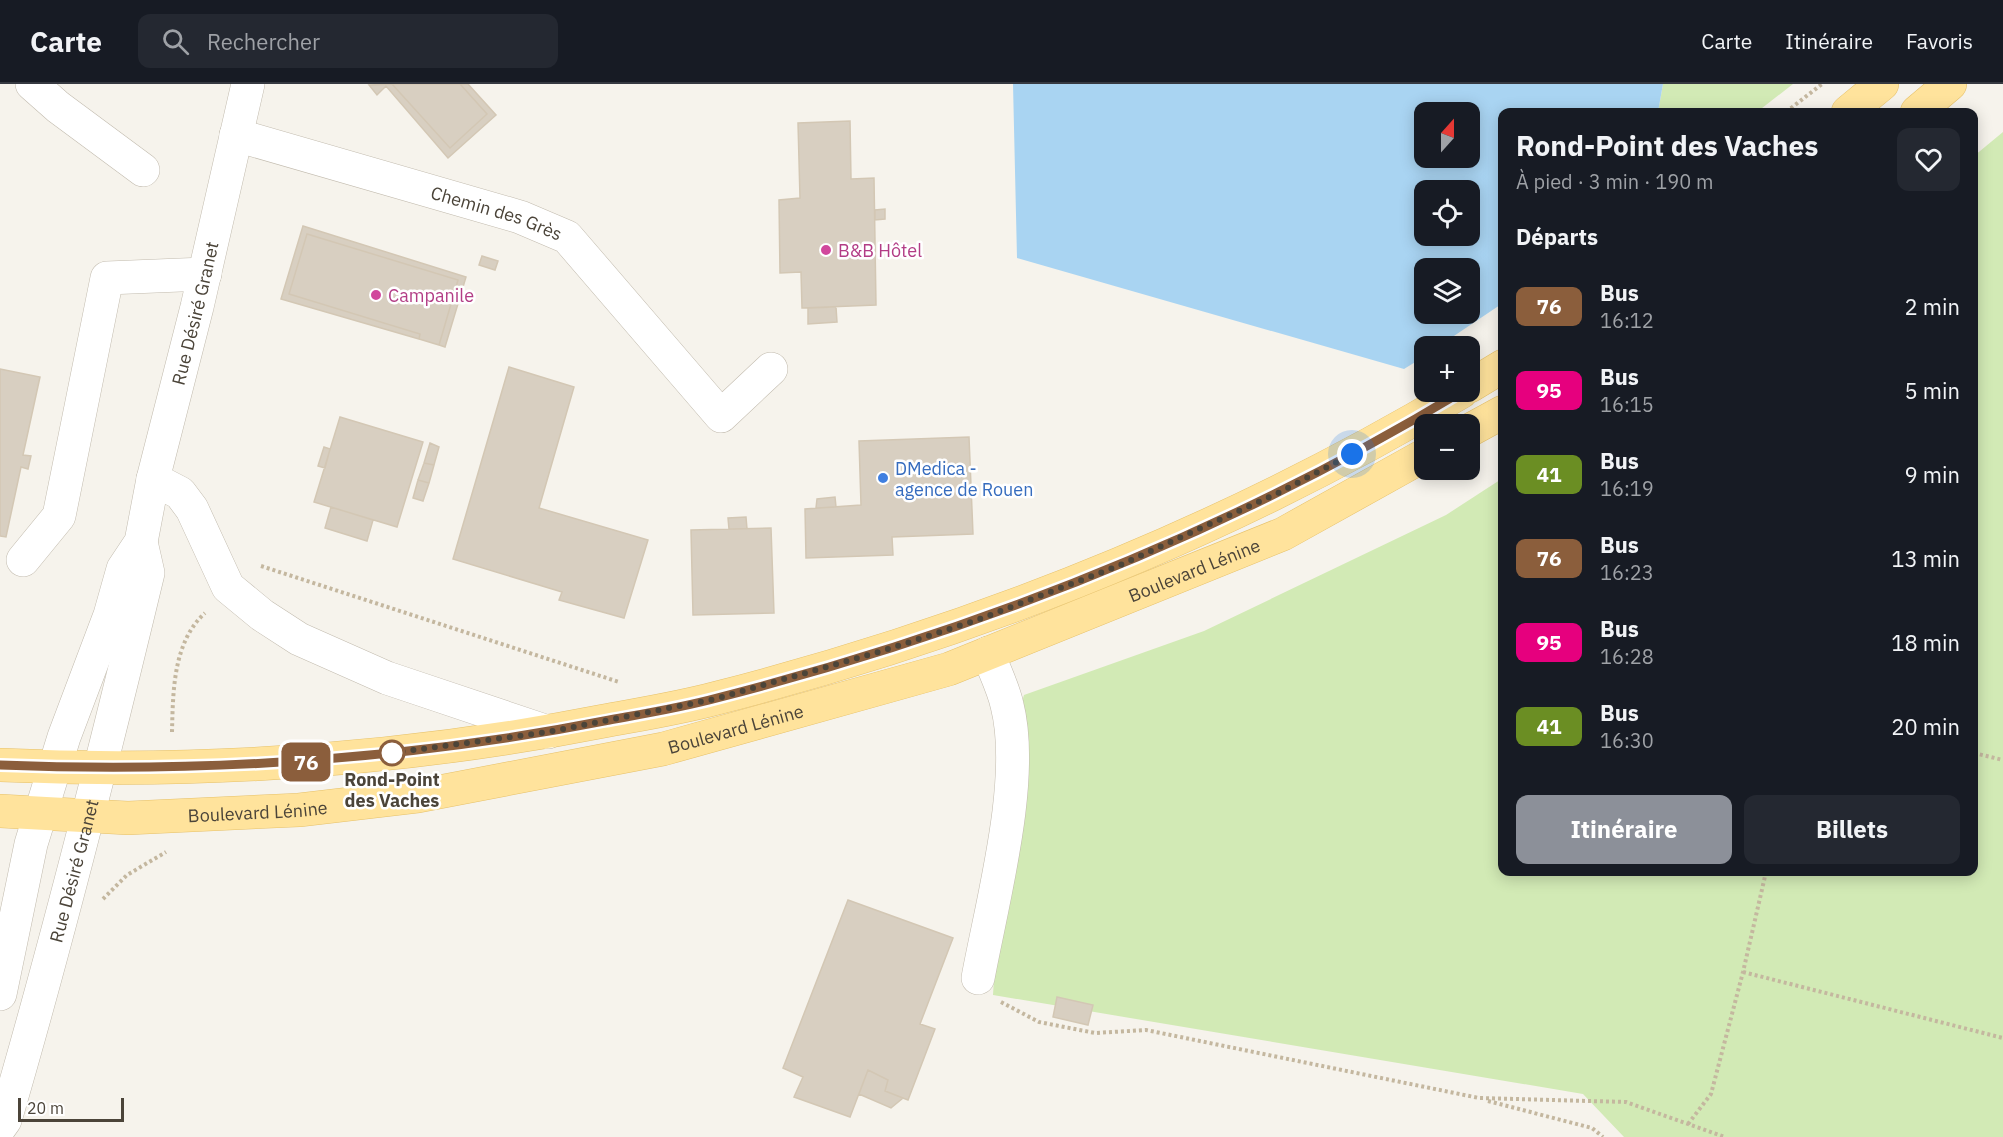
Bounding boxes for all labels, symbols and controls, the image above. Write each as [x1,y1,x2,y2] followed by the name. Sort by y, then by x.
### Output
[138,14,558,68] search box
[30,23,102,60] text: Carte
[159,25,192,58] icon: search
[207,27,320,56] text: Rechercher
[1701,27,1752,55] text: Carte
[1785,27,1873,55] text: Itinéraire
[1906,27,1973,55] text: Favoris
[1414,102,1480,168] north arrow
[1414,102,1480,480] map controls
[1516,127,1818,164] text: Rond-Point des Vaches
[1897,128,1960,191] button: heart
[1516,168,1713,195] text: À pied · 3 min · 190 m
[428,180,566,245] street label: Chemin des Grès
[1414,180,1480,246] button: locate
[1516,222,1598,251] text: Départs
[166,239,223,387] street label: Rue Désiré Granet
[838,239,922,262] place label: B&B Hôtel
[819,243,833,257] marker: B&B Hôtel
[1414,258,1480,324] button: layers
[1600,278,1639,307] text: Bus
[388,284,474,307] place label: Campanile
[369,288,383,302] marker: Campanile
[1536,292,1562,320] text: 76
[1904,292,1960,321] text: 2 min
[1600,307,1654,334] text: 16:12
[1414,336,1480,402] button: +
[1600,362,1639,391] text: Bus
[1536,376,1562,404] text: 95
[1904,376,1960,405] text: 5 min
[1600,391,1654,418] text: 16:15
[1414,414,1480,480] button: −
[1337,439,1367,469] your location
[1600,446,1639,475] text: Bus
[895,457,1033,501] place label: DMedica - agence de Rouen
[1536,460,1562,488] text: 41
[1904,460,1960,489] text: 9 min
[876,471,890,485] marker: DMedica - agence de Rouen
[1600,475,1654,502] text: 16:19
[1600,530,1639,559] text: Bus
[1125,533,1263,607] street label: Boulevard Lénine
[1536,544,1562,572] text: 76
[1891,544,1960,573] text: 13 min
[1600,559,1654,586] text: 16:23
[1600,614,1639,643] text: Bus
[1536,628,1562,656] text: 95
[1891,628,1960,657] text: 18 min
[1600,643,1654,670] text: 16:28
[1600,698,1639,727] text: Bus
[665,699,806,759] street label: Boulevard Lénine
[1536,712,1562,740] text: 41
[1891,712,1960,741] text: 20 min
[1600,727,1654,754] text: 16:30
[379,740,405,766] marker: Rond-Point des Vaches
[279,742,333,782] line badge: 76
[293,748,319,776] text: 76
[344,768,440,812] place label: Rond-Point des Vaches
[187,795,329,827] street label: Boulevard Lénine
[1516,795,1732,864] button: Itinéraire
[1744,795,1960,864] button: Billets
[44,797,103,945] street label: Rue Désiré Granet
[18,1095,124,1122] scale bar
[27,1098,64,1118] text: 20 m

